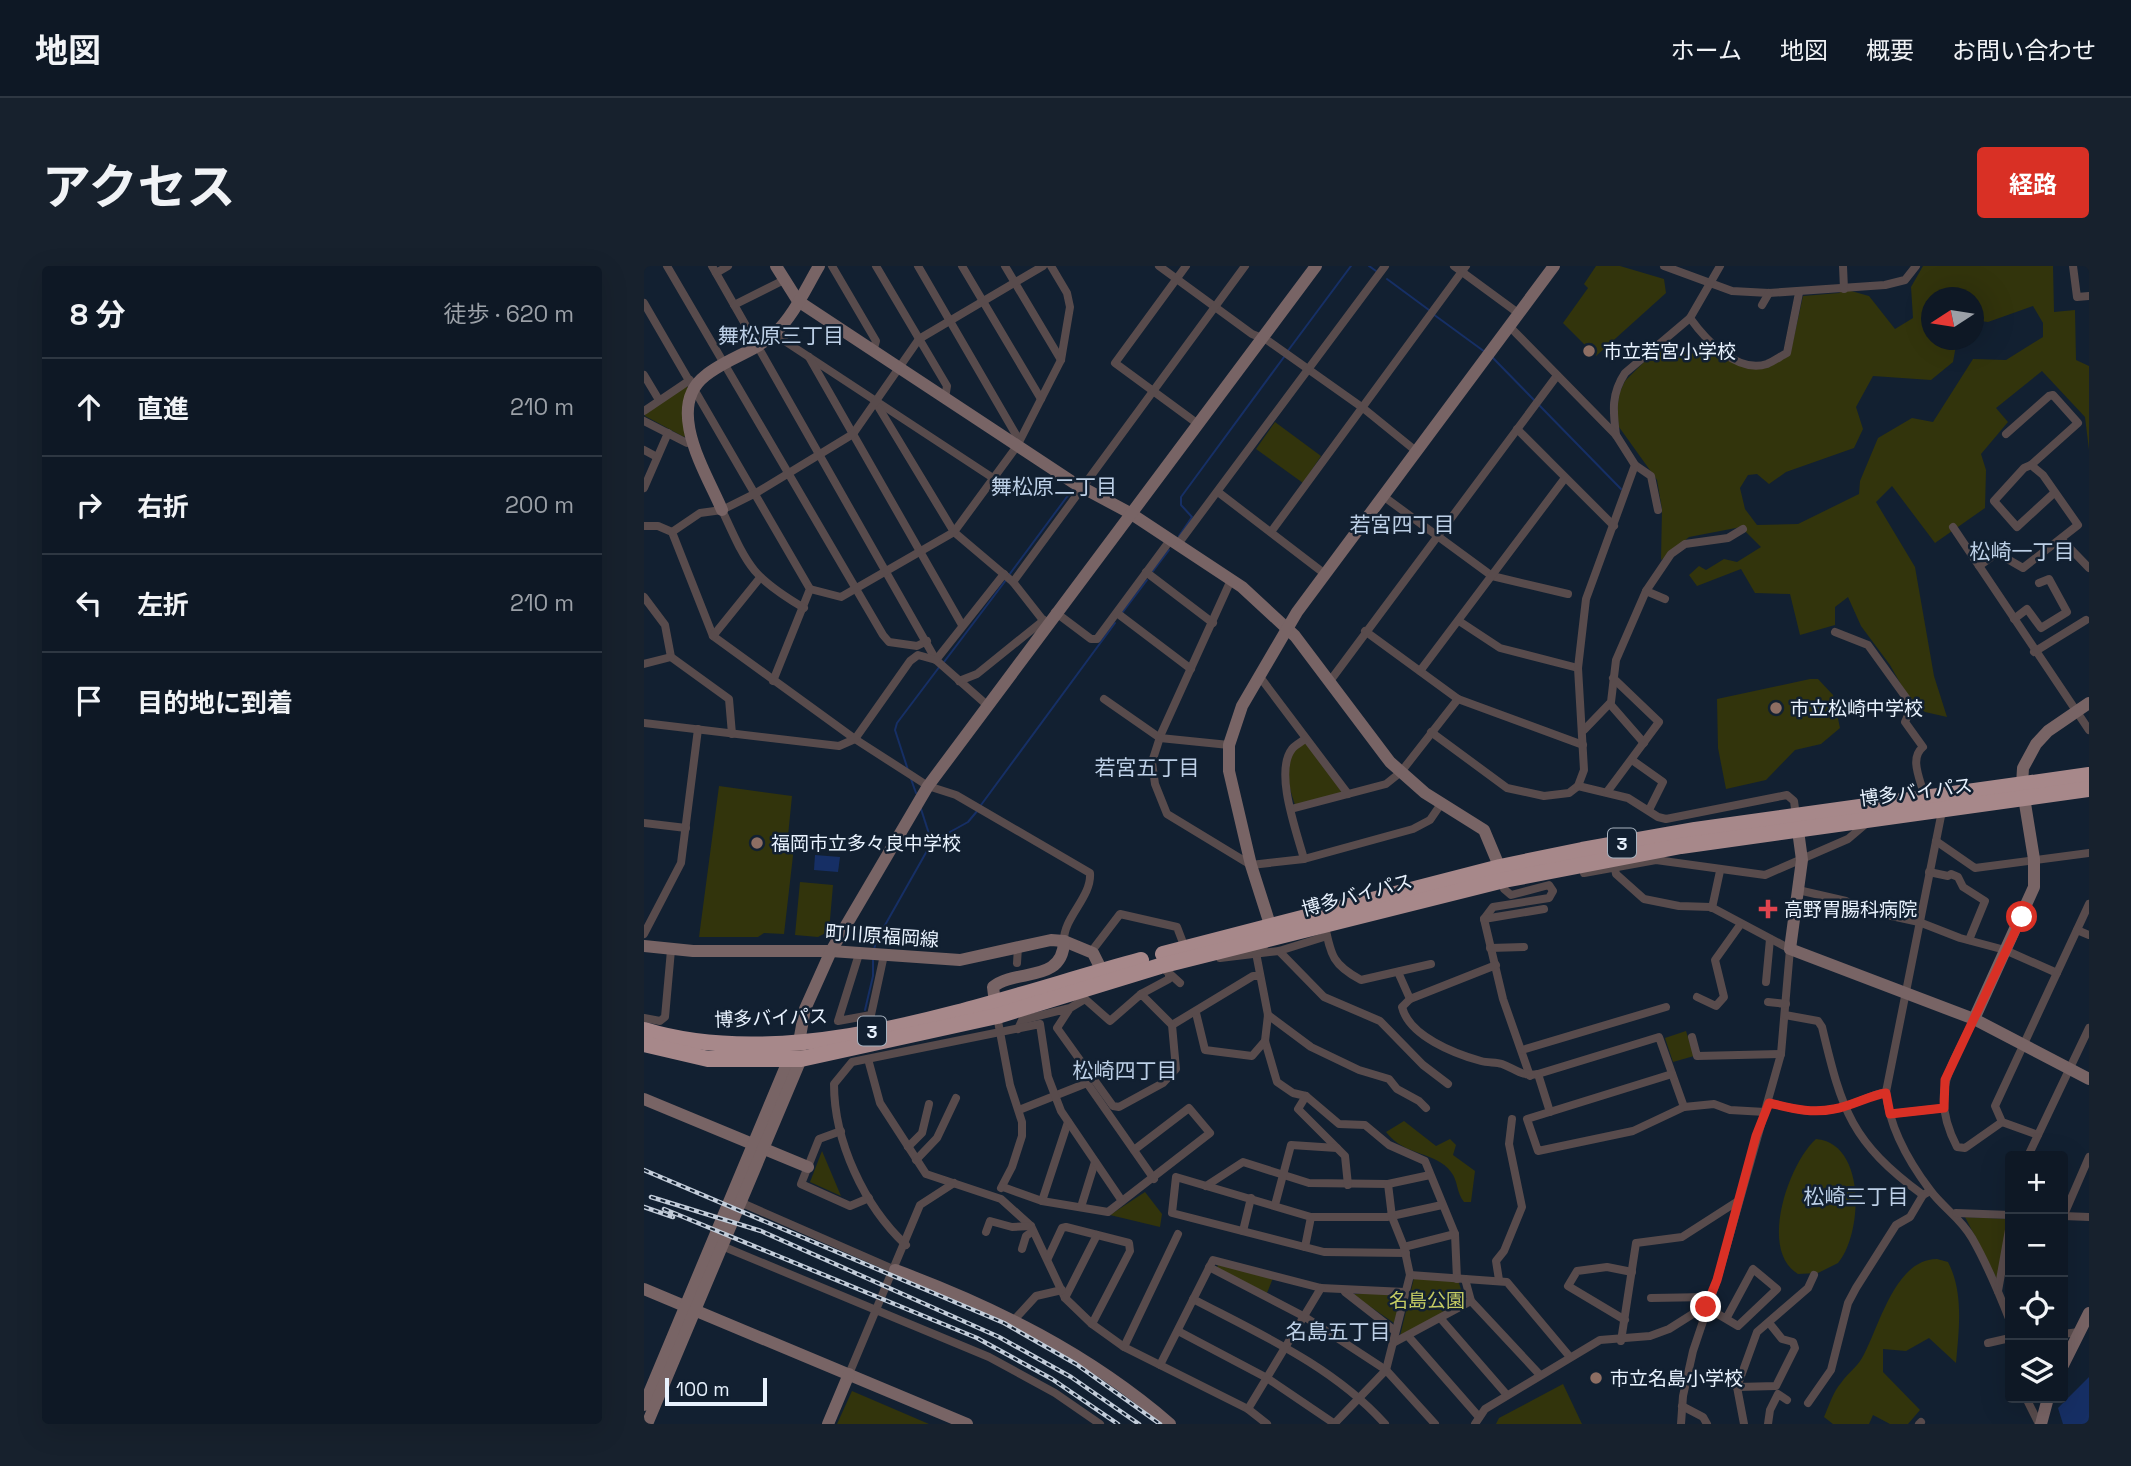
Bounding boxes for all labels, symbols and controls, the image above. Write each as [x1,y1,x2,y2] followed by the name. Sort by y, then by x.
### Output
[35,30,101,72] text: 地図
[1671,35,1742,66] text: ホーム
[1780,35,1828,66] text: 地図
[1866,35,1914,66] text: 概要
[1952,35,2096,66] text: お問い合わせ
[1977,147,2089,218] button: 経路
[42,156,236,218] text: アクセス
[1921,287,1984,350] north arrow
[70,295,126,334] text: 8 分
[444,299,574,329] text: 徒歩 · 620 m
[718,322,844,349] district label: 舞松原三丁目
[1603,339,1736,364] place label: 市立若宮小学校
[1581,343,1597,359] marker: 市立若宮小学校
[70,388,108,426] icon: ahead
[137,392,189,426] text: 直進
[510,392,574,422] text: 210 m
[991,473,1117,500] district label: 舞松原二丁目
[70,486,108,524] icon: right
[137,490,189,524] text: 右折
[505,490,574,520] text: 200 m
[1350,511,1455,538] district label: 若宮四丁目
[1970,538,2075,565] district label: 松崎一丁目
[70,584,108,622] icon: left
[137,588,189,622] text: 左折
[510,588,574,618] text: 210 m
[70,682,108,720] icon: arrive
[137,686,293,720] text: 目的地に到着
[1790,696,1923,721] place label: 市立松崎中学校
[1768,700,1784,716] marker: 市立松崎中学校
[1095,754,1200,781] district label: 若宮五丁目
[1858,773,1974,811] street label: 博多バイパス
[1608,828,1636,858] road number: 3
[771,831,961,856] place label: 福岡市立多々良中学校
[749,835,765,851] marker: 福岡市立多々良中学校
[1299,868,1415,922] street label: 博多バイパス
[1784,897,1917,922] place label: 高野胃腸科病院
[1758,899,1778,919] marker: 高野胃腸科病院
[2006,901,2037,932] route start
[824,920,940,952] street label: 町川原福岡線
[714,1004,828,1032] street label: 博多バイパス
[858,1016,886,1046] road number: 3
[1073,1057,1178,1084] district label: 松崎四丁目
[2005,1151,2068,1403] map controls
[2005,1151,2068,1214] button: +
[1804,1183,1909,1210] district label: 松崎三丁目
[2005,1214,2068,1277] button: −
[2005,1277,2068,1340] button: locate
[1389,1288,1465,1313] park label: 名島公園
[1690,1291,1721,1322] route end
[1286,1318,1391,1345] district label: 名島五丁目
[2005,1340,2068,1403] button: layers
[1610,1366,1743,1391] place label: 市立名島小学校
[1588,1370,1604,1386] marker: 市立名島小学校
[665,1375,766,1407] scale bar
[676,1377,730,1402] text: 100 m

